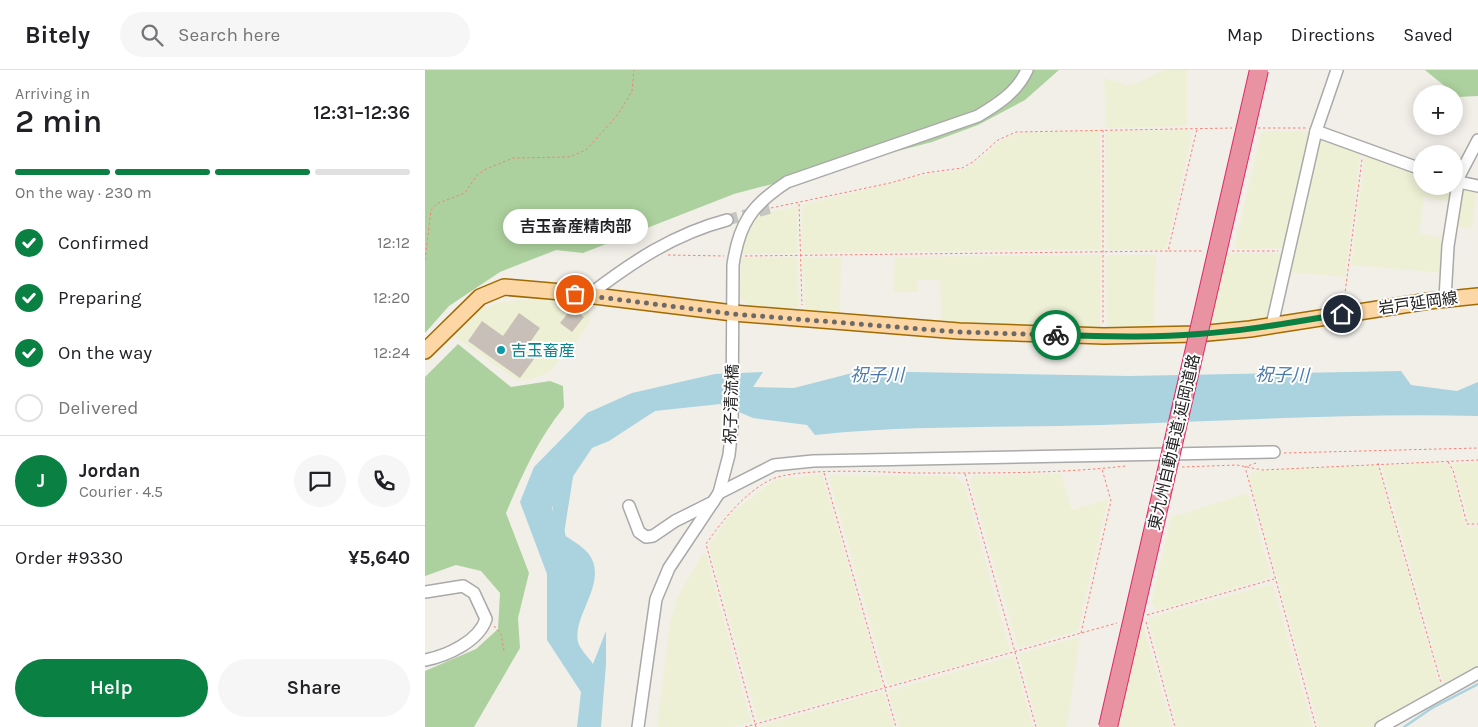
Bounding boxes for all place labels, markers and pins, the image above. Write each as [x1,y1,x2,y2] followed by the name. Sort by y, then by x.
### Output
[503,209,647,244] callout: 吉玉畜産精肉部
[554,273,596,315] pin
[1321,293,1363,335] pin
[511,341,575,360] place label: 吉玉畜産
[495,344,507,356] marker: 吉玉畜産

